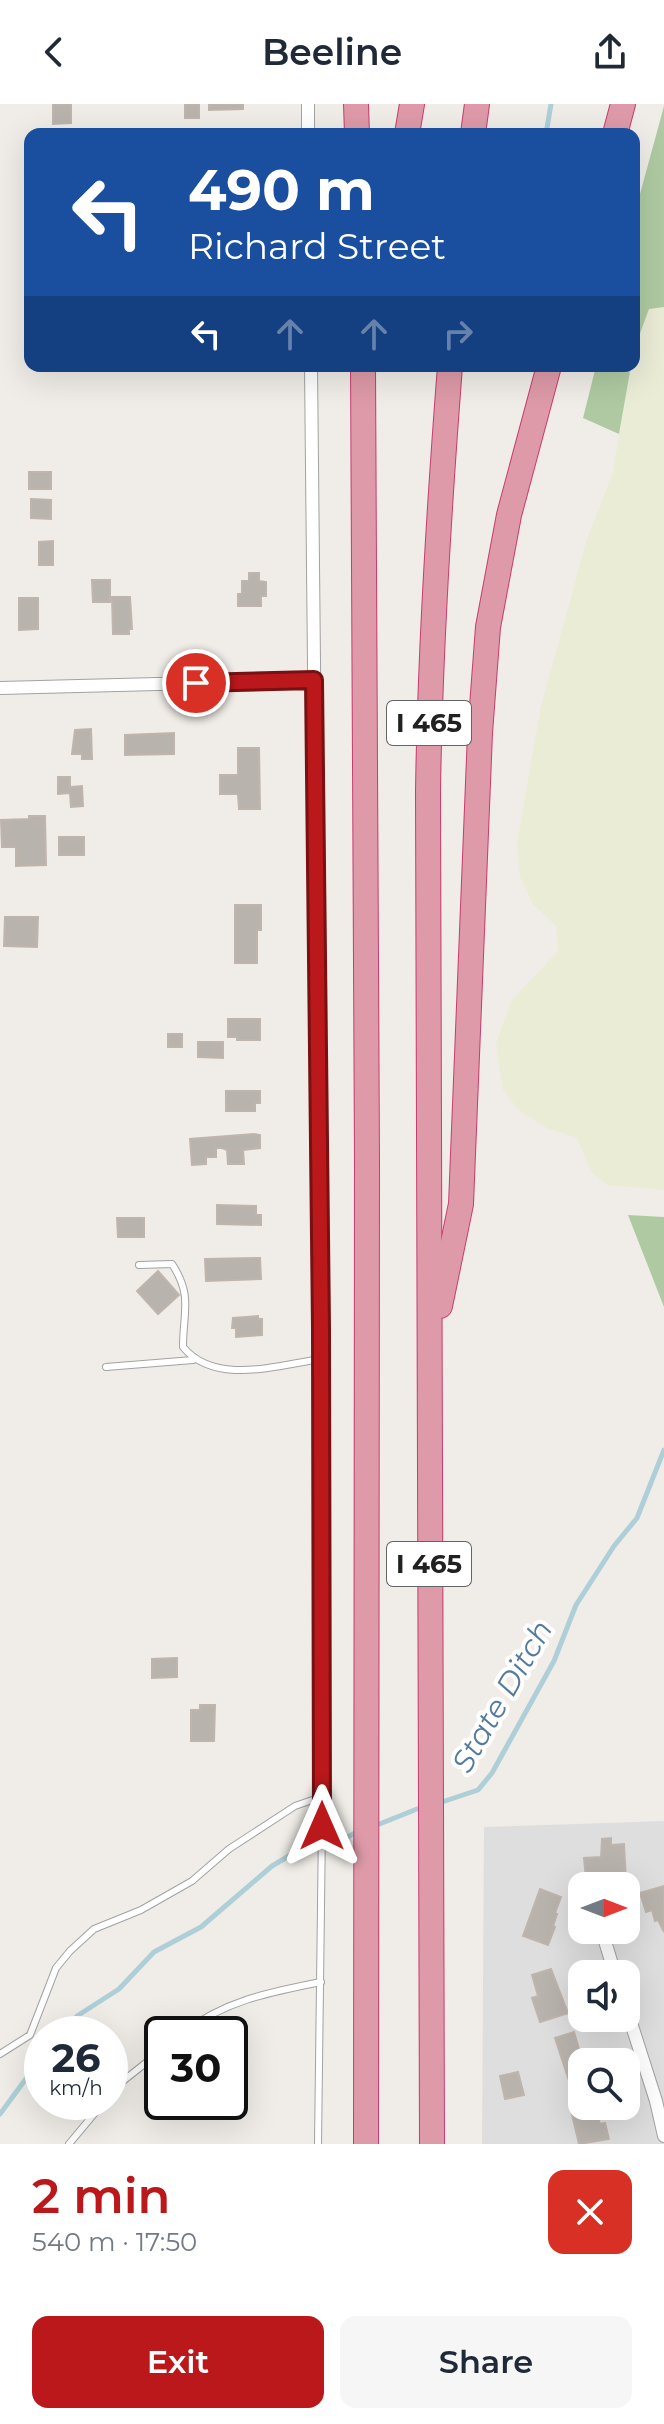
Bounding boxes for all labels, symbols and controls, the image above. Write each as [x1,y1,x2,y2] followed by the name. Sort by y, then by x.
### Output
[32,30,76,74] icon: back
[262,30,402,74] text: Beeline
[588,30,632,74] icon: share
[188,156,375,224] text: 490 m
[56,160,160,264] icon: left
[188,224,446,268] text: Richard Street
[184,312,228,356] icon: left
[268,312,312,356] icon: ahead
[352,312,396,356] icon: ahead
[436,312,480,356] icon: right
[162,649,230,717] pin
[174,661,218,705] icon: arrive
[387,701,471,745] road number: I 465
[387,1542,471,1586] road number: I 465
[444,1613,560,1779] water label: State Ditch
[280,1784,364,1868] position arrow
[568,1872,640,1944] north arrow
[568,1872,640,2120] map controls
[568,1960,640,2032] button: sound
[144,2016,248,2120] speed limit sign: 30
[51,2033,101,2082] text: 26
[568,2048,640,2120] button: search
[49,2076,103,2100] text: km/h
[32,2167,170,2225] text: 2 min
[548,2170,632,2254] button: close
[32,2226,197,2258] text: 540 m · 17:50
[32,2316,324,2408] button: Exit
[340,2316,632,2408] button: Share

